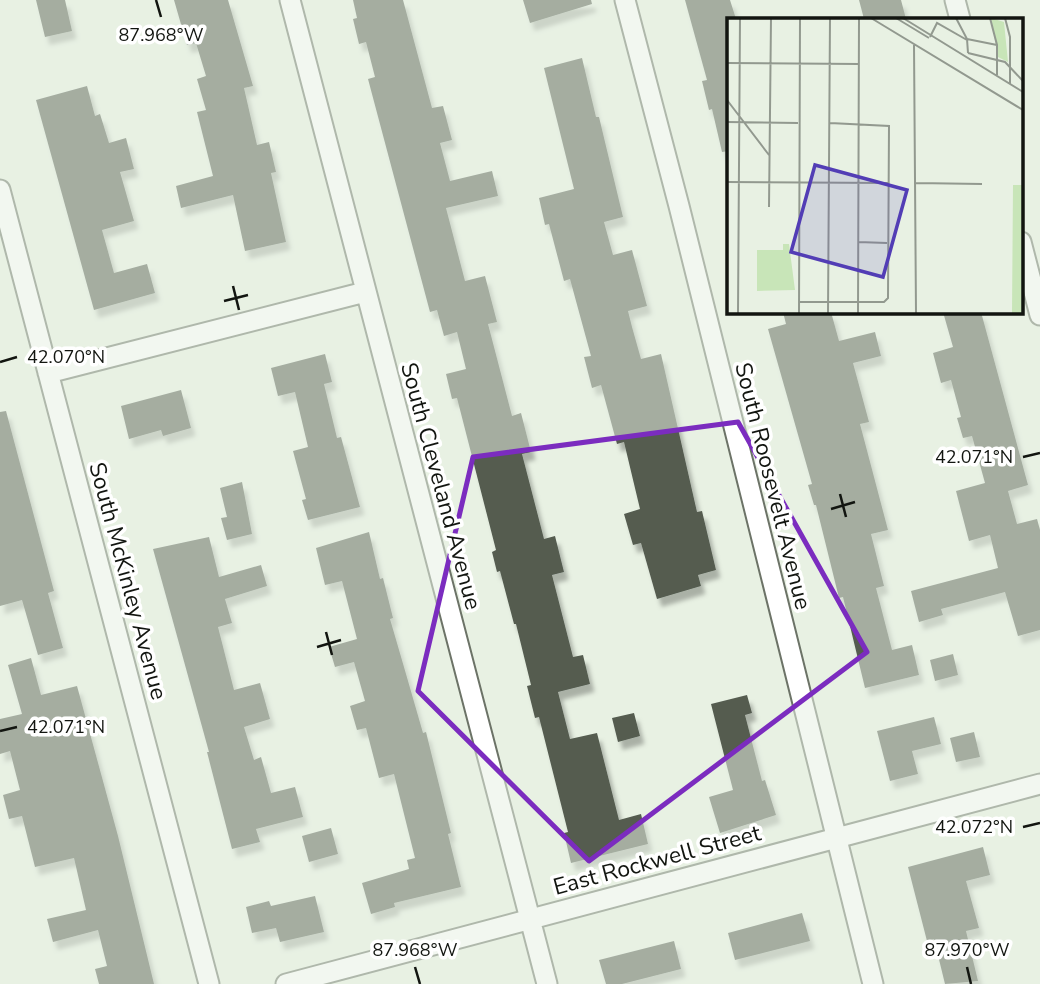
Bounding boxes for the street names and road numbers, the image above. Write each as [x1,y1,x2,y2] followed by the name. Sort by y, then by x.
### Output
[393,359,489,613] street label: South Cleveland Avenue
[727,359,819,613] street label: South Roosevelt Avenue
[81,459,175,703] street label: South McKinley Avenue
[550,817,765,903] street label: East Rockwell Street

